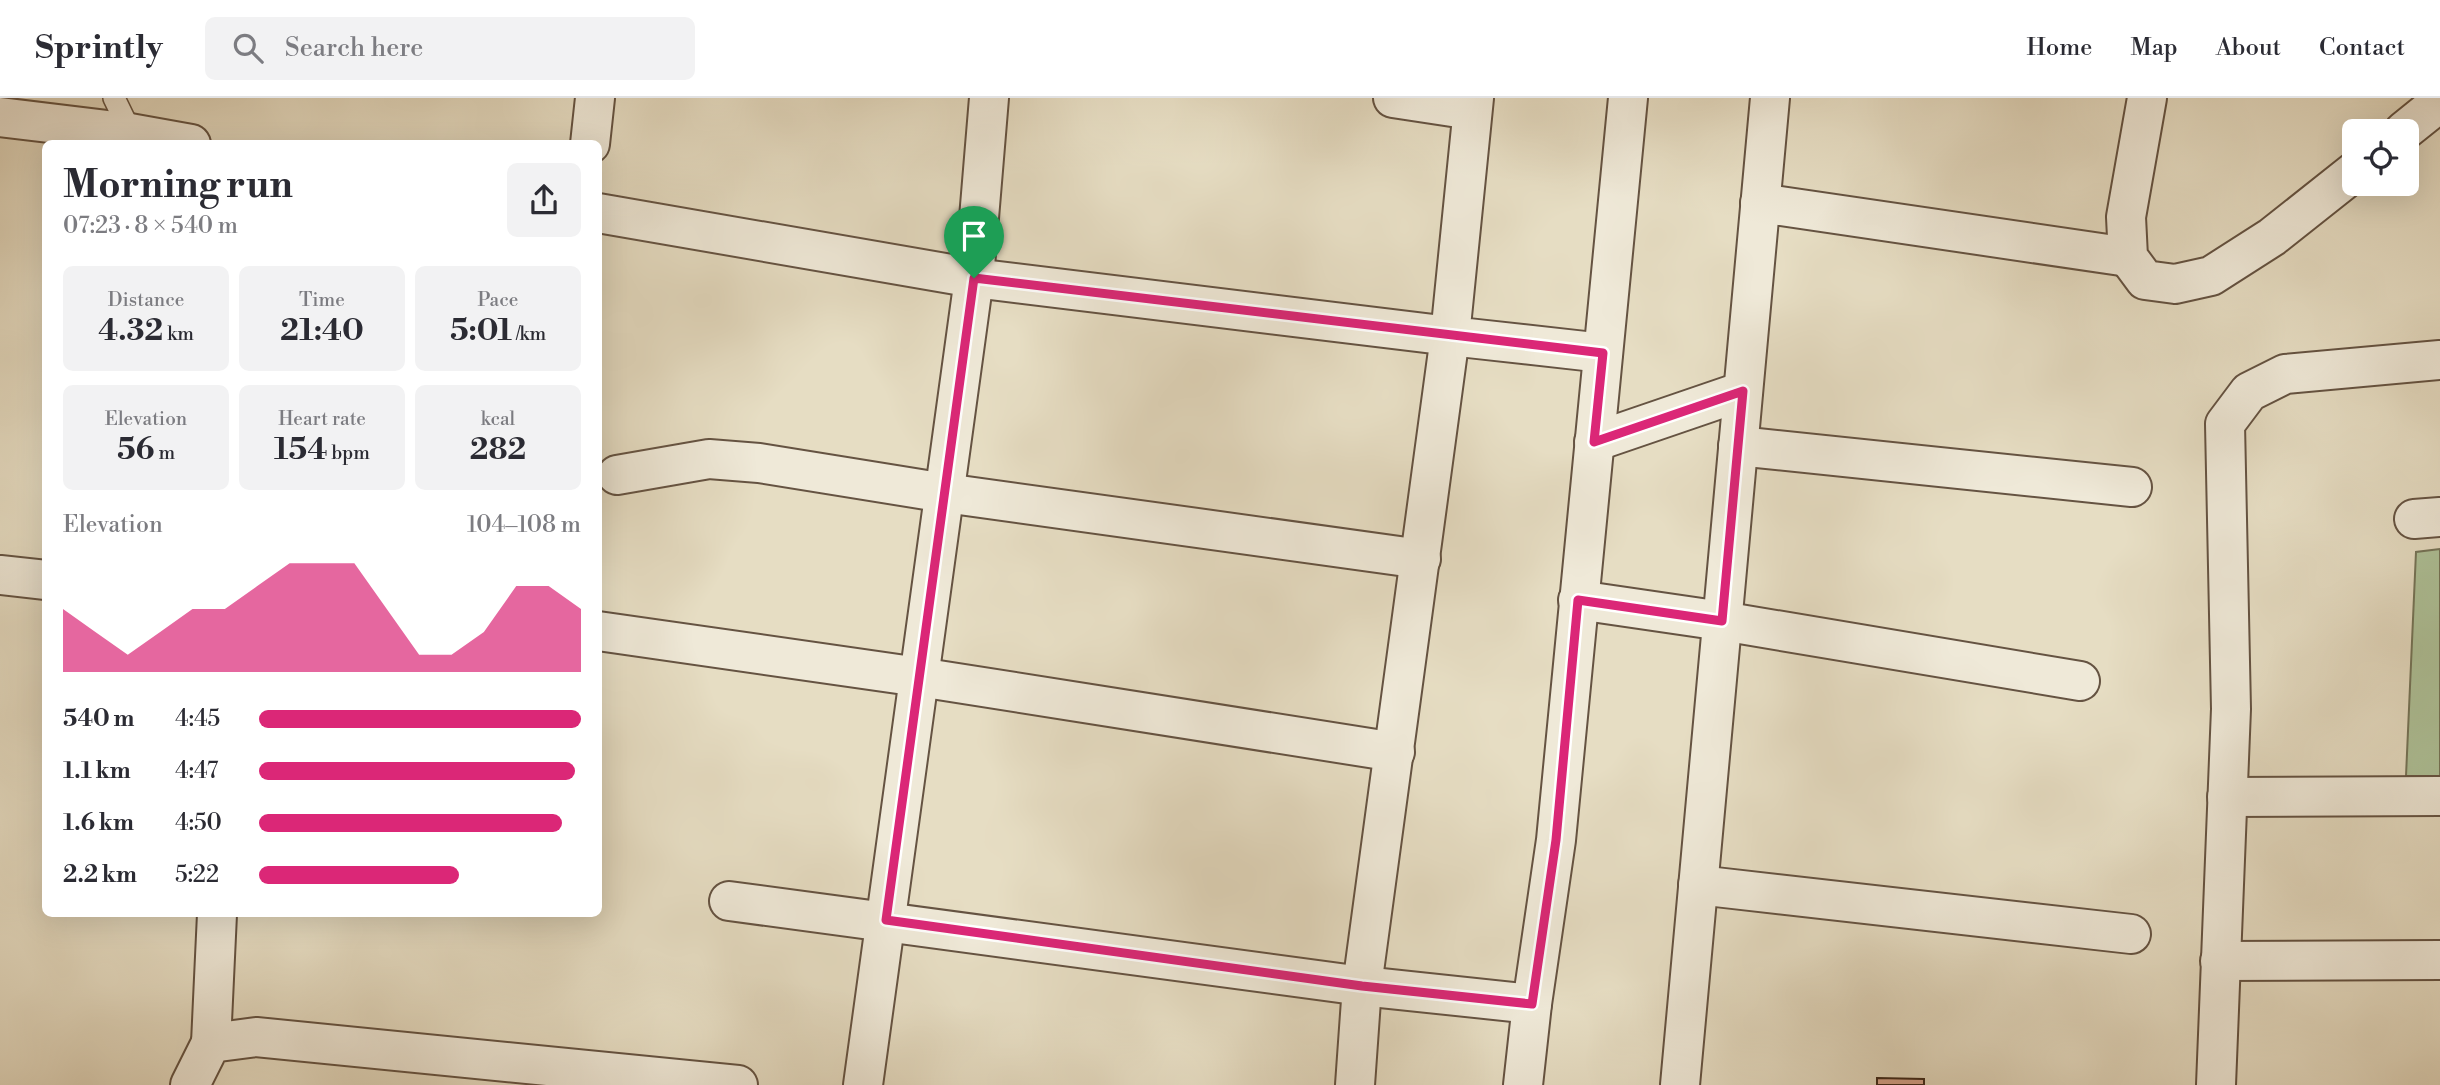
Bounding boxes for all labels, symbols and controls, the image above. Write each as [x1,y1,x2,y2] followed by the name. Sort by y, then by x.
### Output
[205,17,695,80] search box
[35,28,163,69] text: Sprintly
[229,29,267,67] icon: search
[285,32,423,64] text: Search here
[2027,33,2092,63] text: Home
[2130,33,2178,63] text: Map
[2216,33,2281,63] text: About
[2319,33,2405,63] text: Contact
[2342,119,2419,196] map controls
[2342,119,2419,196] button: locate
[63,162,293,209] text: Morning run
[507,163,581,237] button: share
[944,206,1004,278] pin
[63,212,238,240] text: 07:23 · 8 × 540 m
[955,217,993,255] icon: arrive
[108,288,184,312] text: Distance
[299,288,345,312] text: Time
[478,288,518,312] text: Pace
[98,312,163,350] text: 4.32
[280,312,364,350] text: 21:40
[450,312,512,350] text: 5:01
[163,322,194,346] text: km
[512,322,546,346] text: /km
[105,407,187,431] text: Elevation
[278,407,366,431] text: Heart rate
[481,407,515,431] text: kcal
[117,431,154,469] text: 56
[274,431,328,469] text: 154
[470,431,526,469] text: 282
[154,441,175,465] text: m
[328,441,370,465] text: bpm
[63,511,163,539] text: Elevation
[467,511,581,539] text: 104–108 m
[63,705,134,733] text: 540 m
[175,705,220,733] text: 4:45
[63,757,131,785] text: 1.1 km
[175,757,218,785] text: 4:47
[63,809,134,837] text: 1.6 km
[175,809,222,837] text: 4:50
[63,861,137,889] text: 2.2 km
[175,861,219,889] text: 5:22

